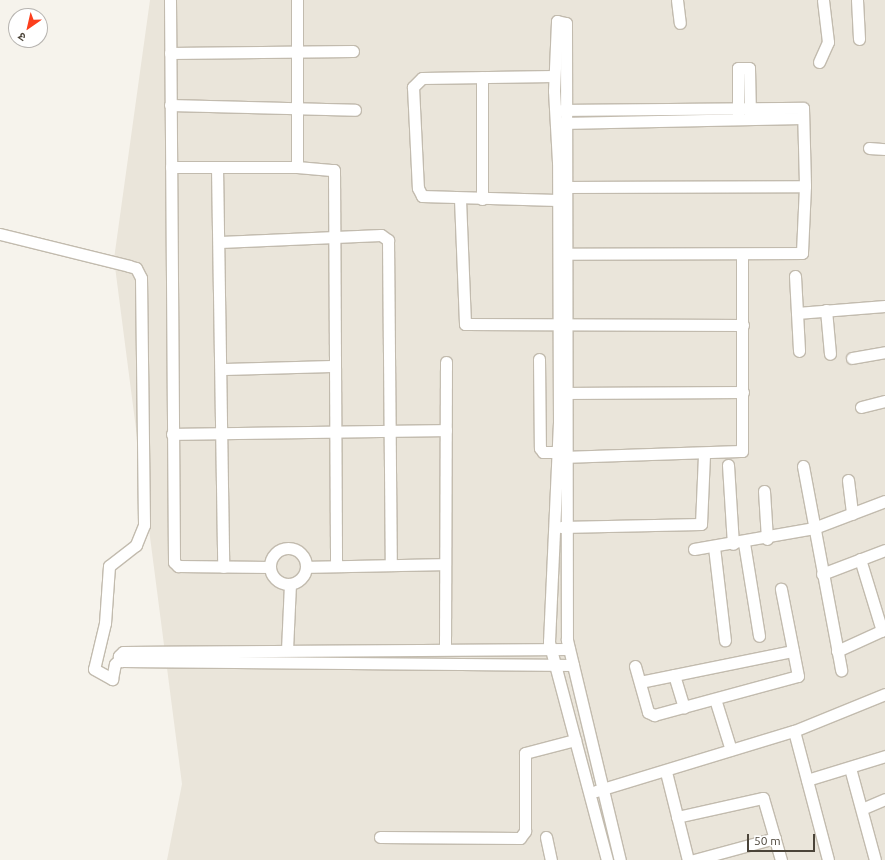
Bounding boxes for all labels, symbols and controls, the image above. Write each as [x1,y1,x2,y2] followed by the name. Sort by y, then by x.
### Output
[8,8,48,48] north arrow
[16,30,28,44] text: उ
[749,826,817,852] scale bar
[754,834,781,847] text: 50 m

